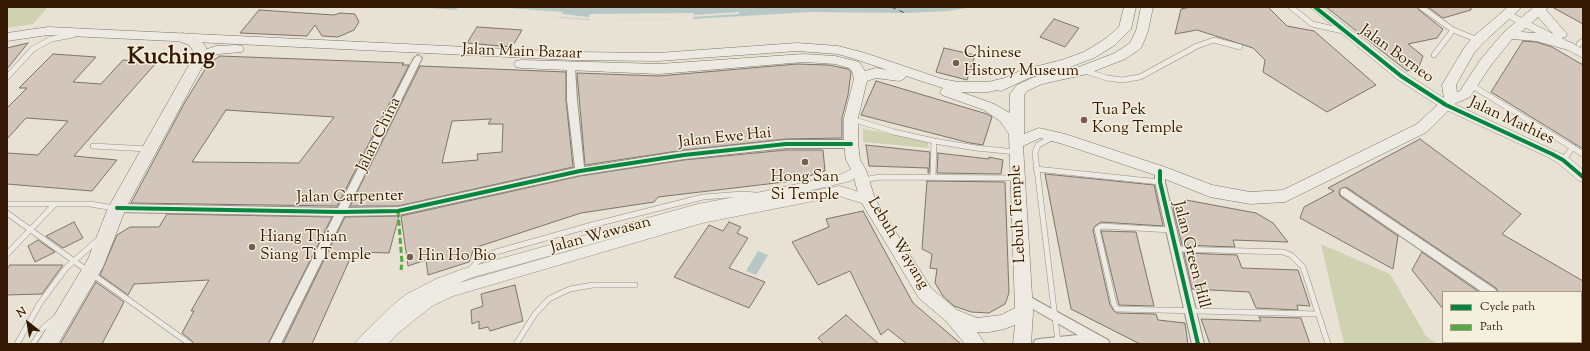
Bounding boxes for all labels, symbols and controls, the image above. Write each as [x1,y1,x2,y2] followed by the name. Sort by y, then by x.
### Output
[1355,22,1437,88] street label: Jalan Borneo
[462,41,582,65] street label: Jalan Main Bazaar
[964,44,1079,82] place label: Chinese History Museum
[127,45,215,73] district label: Kuching
[951,58,961,68] marker: Chinese History Museum
[1465,94,1557,150] street label: Jalan Mathies
[354,95,406,175] street label: Jalan China
[1092,101,1183,139] place label: Tua Pek Kong Temple
[1079,115,1089,125] marker: Tua Pek Kong Temple
[678,125,772,153] street label: Jalan Ewe Hai
[800,157,810,167] marker: Hong San Si Temple
[1007,164,1031,264] street label: Lebuh Temple
[771,168,839,206] place label: Hong San Si Temple
[296,187,404,209] street label: Jalan Carpenter
[862,194,932,294] street label: Lebuh Wayang
[1167,199,1213,311] street label: Jalan Green Hill
[549,213,653,259] street label: Jalan Wawasan
[260,228,371,266] place label: Hiang Thian Siang Ti Temple
[247,242,257,252] marker: Hiang Thian Siang Ti Temple
[418,247,496,267] place label: Hin Ho Bio
[405,252,415,262] marker: Hin Ho Bio
[1442,291,1582,343] legend
[1480,298,1535,316] text: Cycle path
[8,303,48,343] north arrow
[14,304,30,322] text: N
[1480,318,1503,336] text: Path

